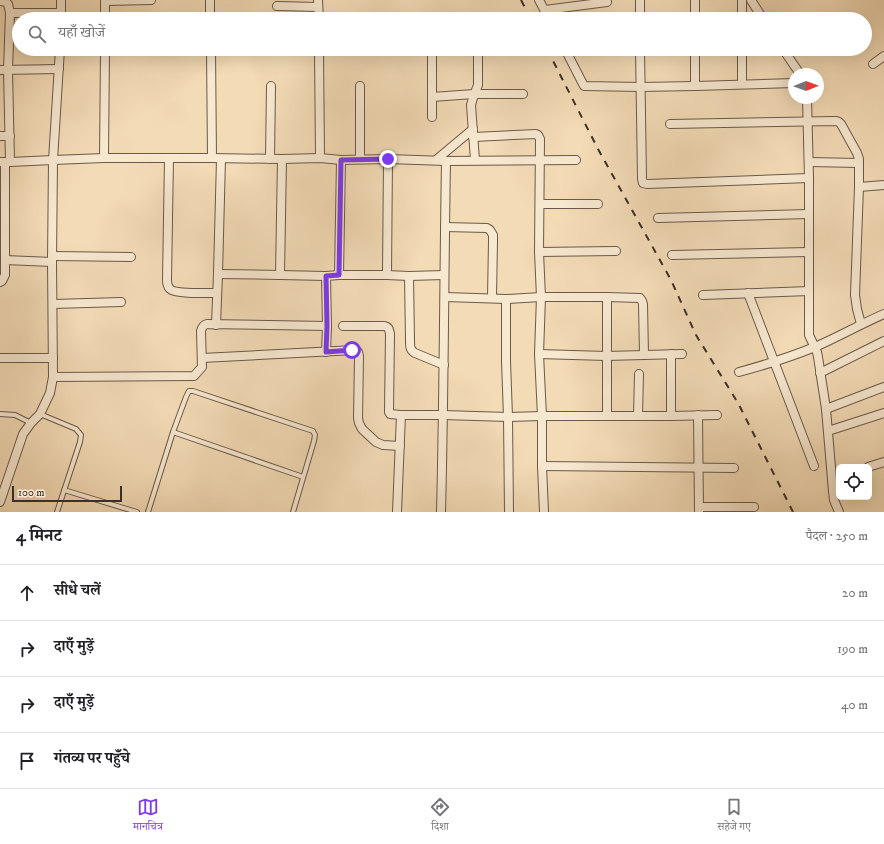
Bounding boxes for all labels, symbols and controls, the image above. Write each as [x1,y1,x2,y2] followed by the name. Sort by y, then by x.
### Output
[12,12,872,56] search box
[26,23,48,45] icon: search
[58,23,105,42] text: यहाँ खोजें
[788,68,824,104] north arrow
[379,150,397,168] route end
[343,341,361,359] route start
[836,464,872,500] map controls
[836,464,872,500] button: locate
[12,484,122,503] scale bar
[18,486,44,500] text: 100 m
[16,525,62,547] text: 4 मिनट
[806,528,868,544] text: पैदल · 250 m
[54,581,101,600] text: सीधे चलें
[16,582,38,604] icon: ahead
[842,585,868,601] text: 20 m
[54,637,94,656] text: दाएँ मुड़ें
[16,638,38,660] icon: right
[837,641,868,657] text: 190 m
[54,693,94,712] text: दाएँ मुड़ें
[16,694,38,716] icon: right
[841,697,868,713] text: 40 m
[54,749,130,768] text: गंतव्य पर पहुँचे
[16,750,38,772] icon: arrive
[133,796,163,837] tab: मानचित्र
[429,796,451,837] tab: दिशा
[717,796,751,837] tab: सहेजे गए

